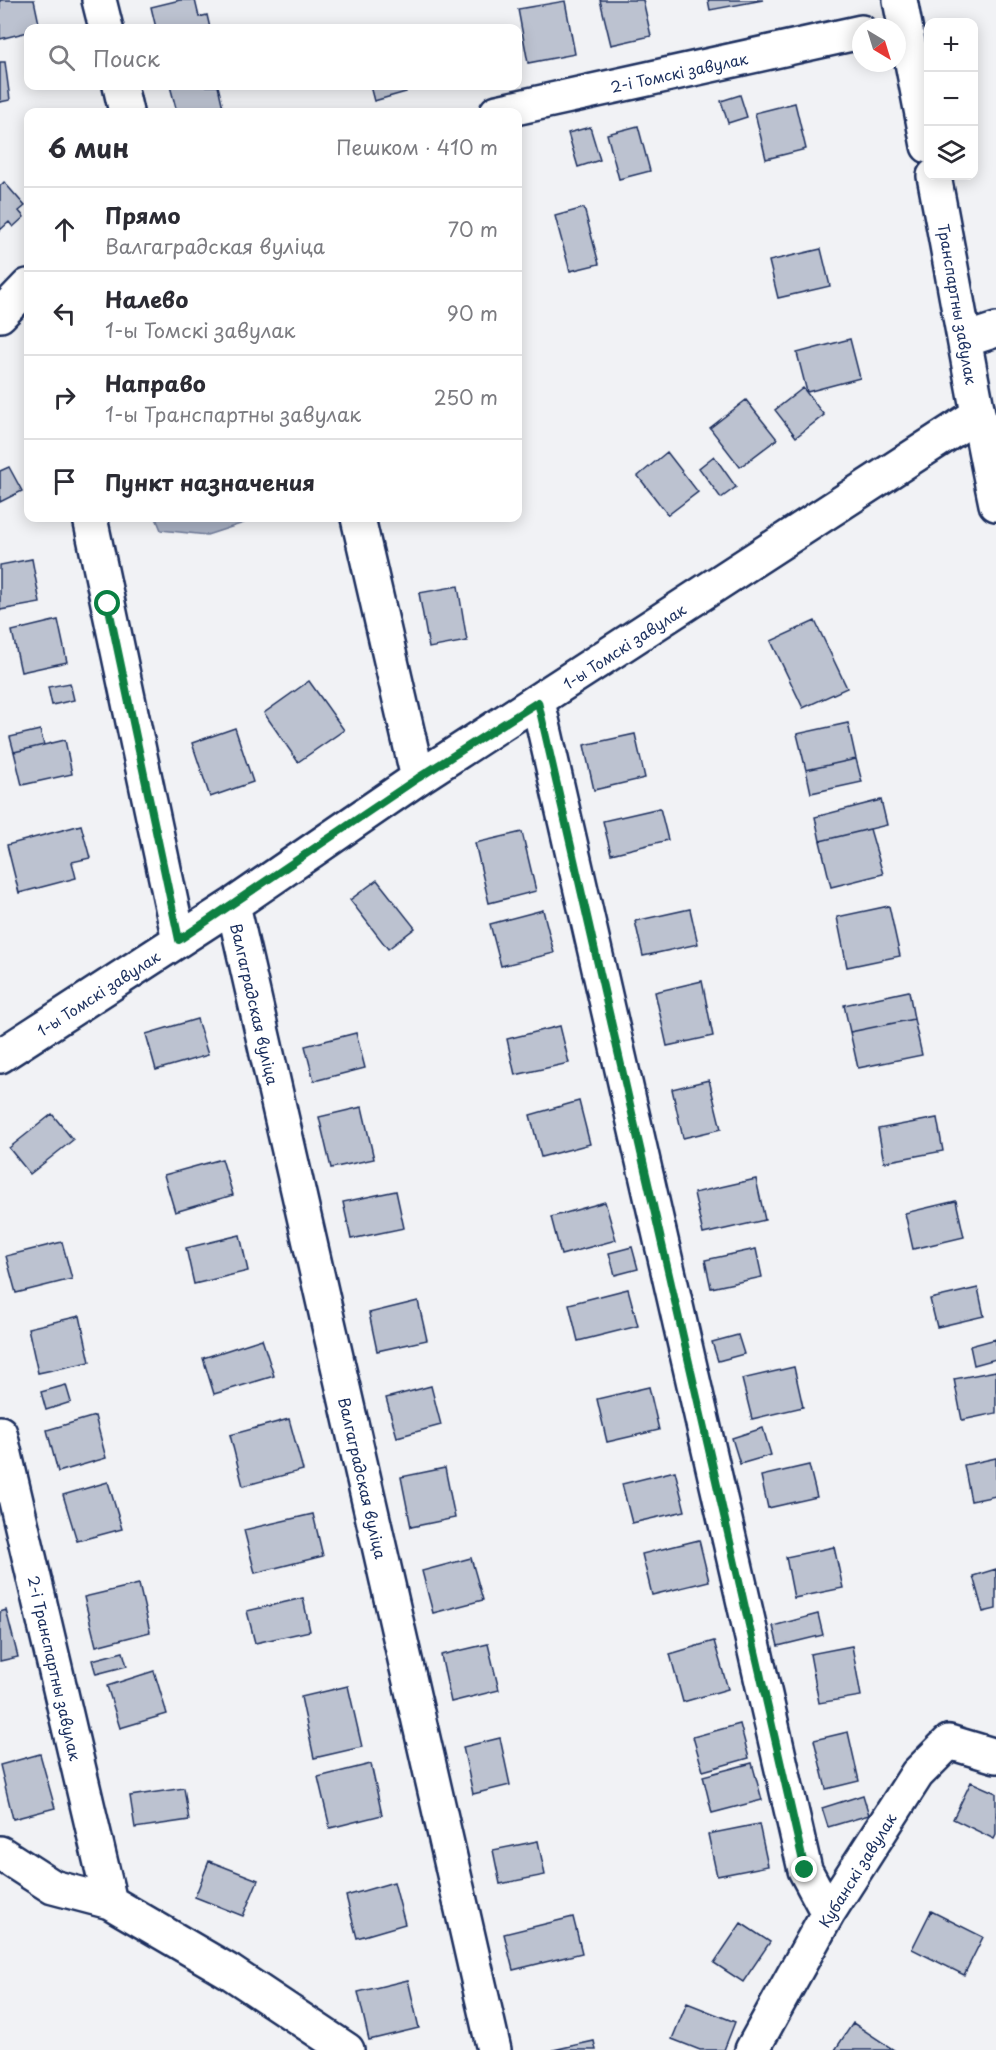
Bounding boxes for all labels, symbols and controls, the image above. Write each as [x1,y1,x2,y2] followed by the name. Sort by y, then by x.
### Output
[852,18,906,72] north arrow
[924,18,978,180] map controls
[924,18,978,72] button: +
[24,24,522,90] search box
[45,41,78,74] icon: search
[93,41,160,74] text: Поиск
[608,46,750,98] street label: 2-і Томскі завулак
[924,72,978,126] button: −
[924,126,978,180] button: layers
[48,128,129,167] text: 6 мин
[336,132,498,162] text: Пешком · 410 m
[105,198,180,231] text: Прямо
[48,213,81,246] icon: ahead
[448,214,498,244] text: 70 m
[933,222,983,386] street label: Транспартны завулак
[105,231,325,261] text: Валгаградская вуліца
[105,282,188,315] text: Налево
[48,297,81,330] icon: left
[447,298,498,328] text: 90 m
[105,315,295,345] text: 1-ы Томскі завулак
[105,366,206,399] text: Направо
[48,381,81,414] icon: right
[434,382,498,412] text: 250 m
[105,399,361,429] text: 1-ы Транспартны завулак
[48,465,81,498] icon: arrive
[105,465,315,498] text: Пункт назначения
[94,590,120,616] route start
[558,597,690,695] street label: 1-ы Томскі завулак
[225,921,285,1088] street label: Валгаградская вуліца
[32,944,164,1042] street label: 1-ы Томскі завулак
[333,1395,393,1562] street label: Валгаградская вуліца
[23,1573,88,1763] street label: 2-і Транспартны завулак
[812,1808,902,1932] street label: Кубанскі завулак
[791,1856,817,1882] route end

